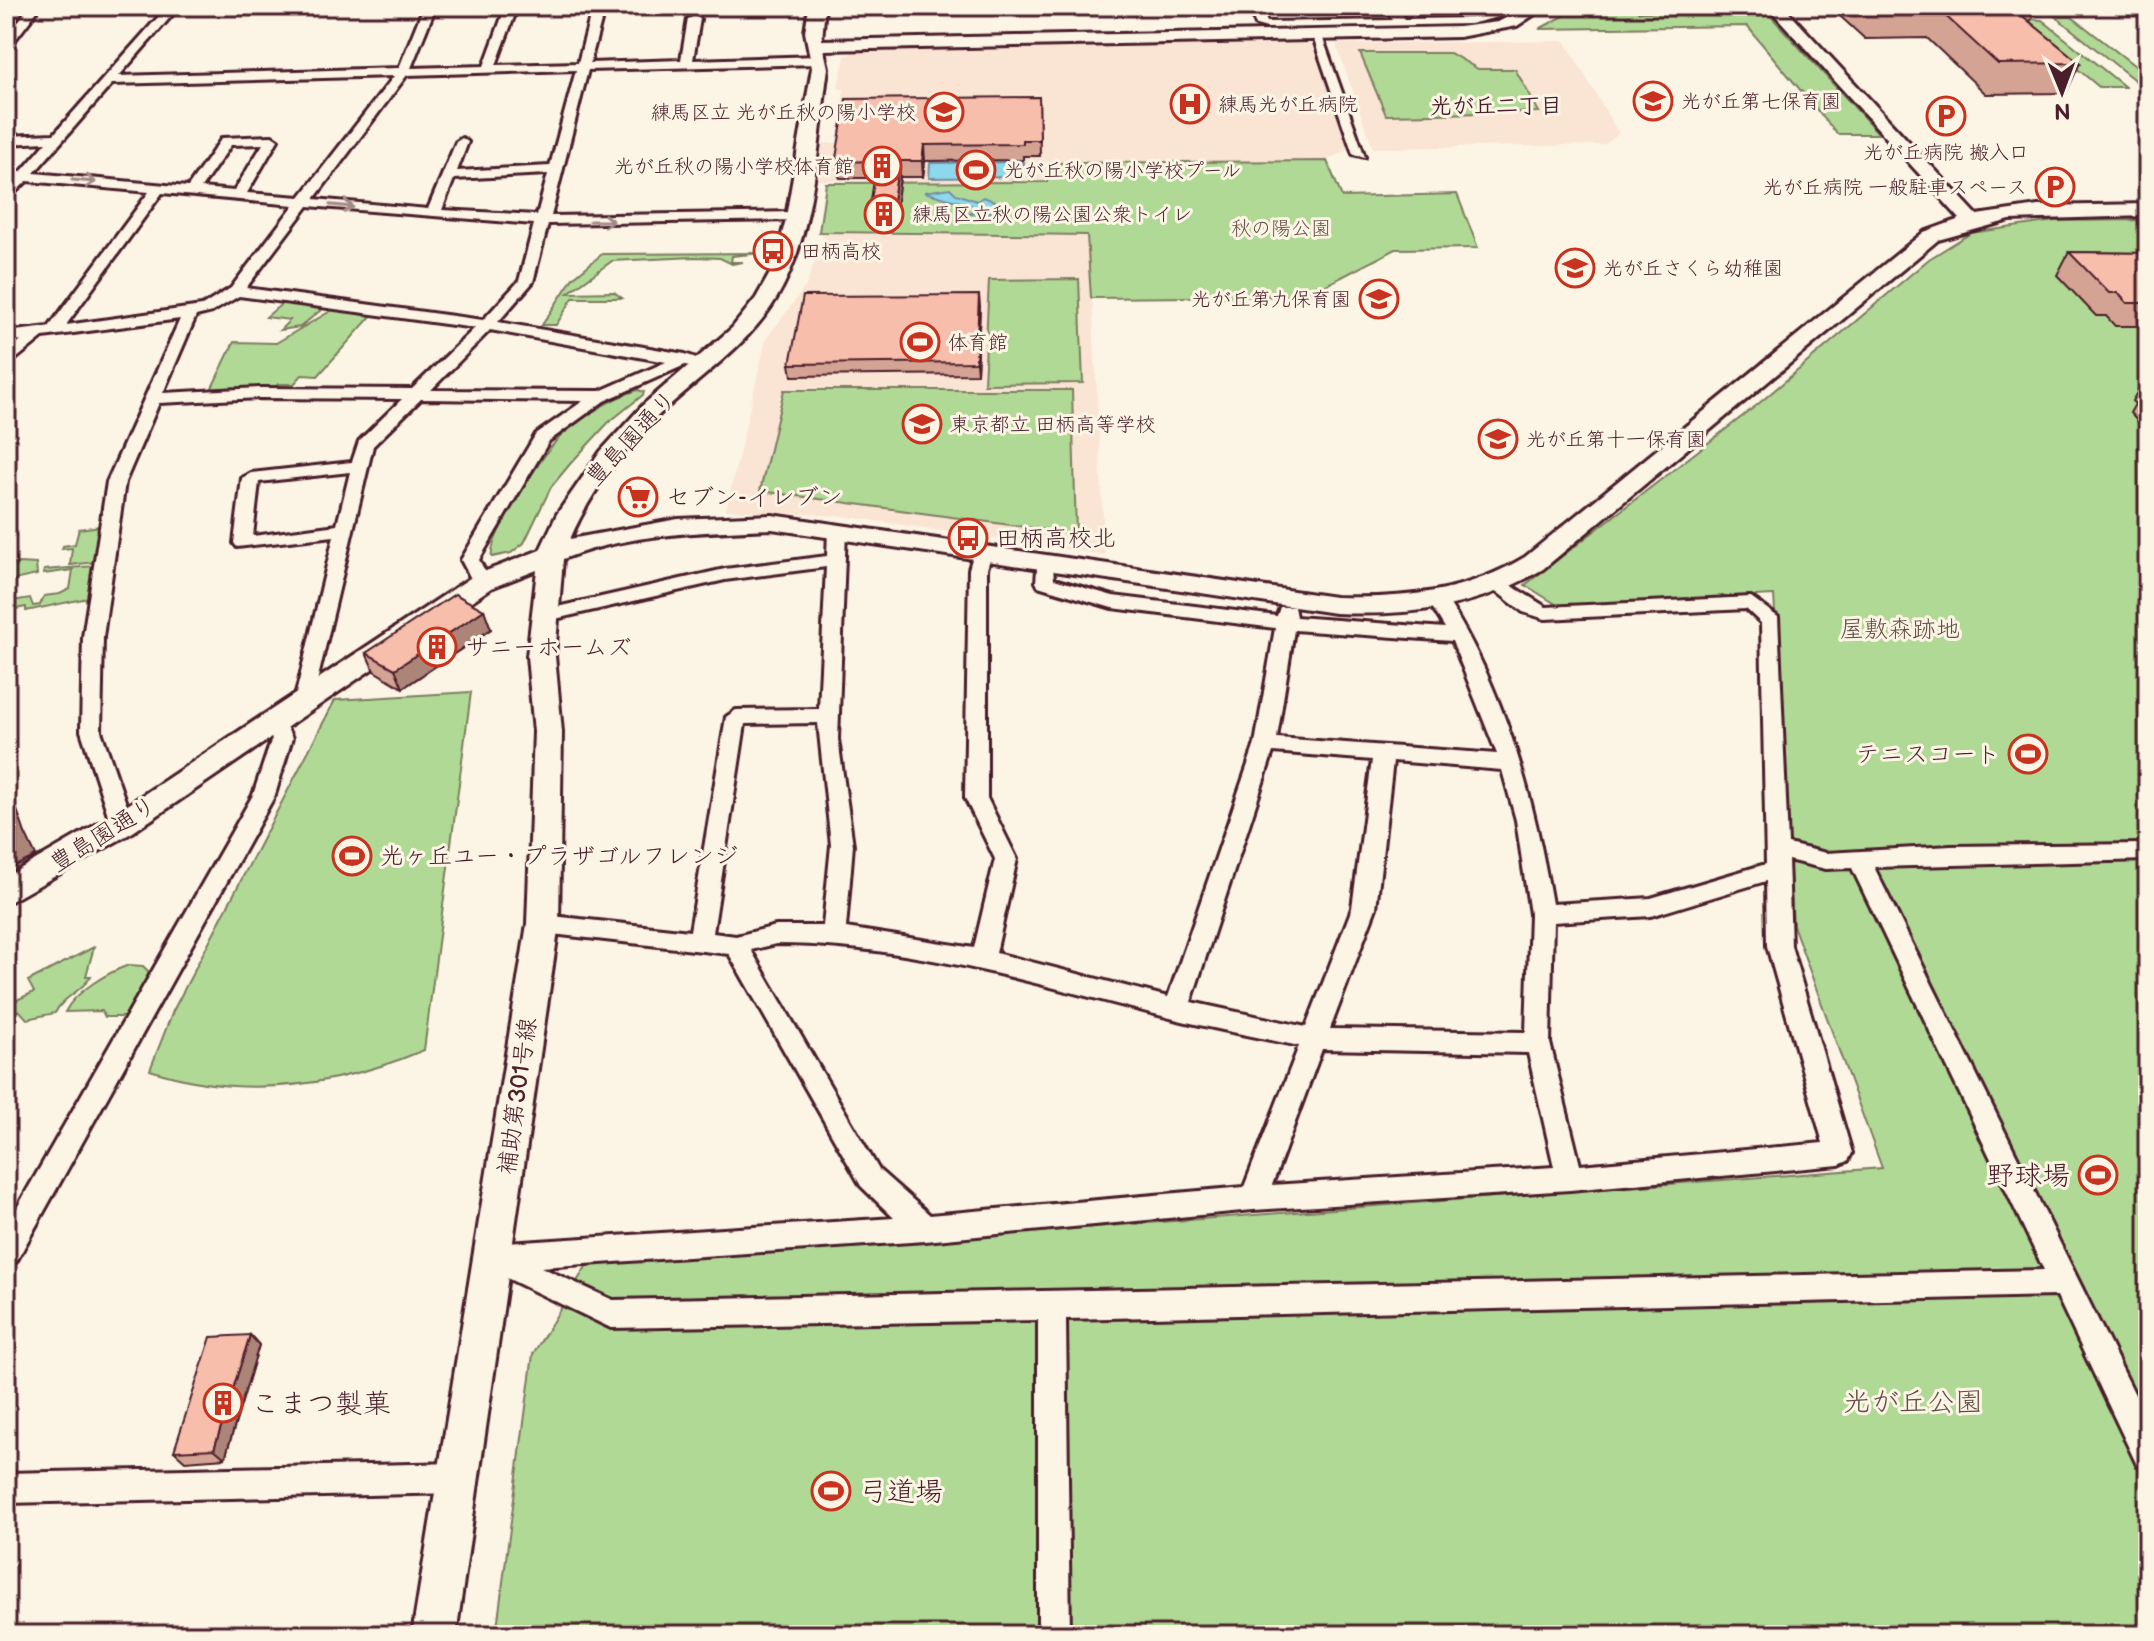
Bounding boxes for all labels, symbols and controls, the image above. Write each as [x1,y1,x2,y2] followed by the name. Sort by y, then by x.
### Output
[2022,52,2102,132] north arrow
[1632,80,1674,122] school or university icon: 光が丘第七保育園
[1169,83,1211,125] hospital icon: 練馬光が丘病院
[1681,90,1841,114] place label: 光が丘第七保育園
[923,91,965,133] school or university icon: 練馬区立 光が丘秋の陽小学校
[1218,93,1358,117] place label: 練馬光が丘病院
[1430,93,1562,120] district label: 光が丘二丁目
[1925,95,1967,137] parking icon: 光が丘病院 搬入口
[2054,97,2071,124] text: N
[651,101,916,125] place label: 練馬区立 光が丘秋の陽小学校
[1863,141,2029,165] place label: 光が丘病院 搬入口
[861,145,903,187] building icon: 光が丘秋の陽小学校体育館
[955,149,997,191] sports icon: 光が丘秋の陽小学校プール
[614,155,854,179] place label: 光が丘秋の陽小学校体育館
[1004,159,1242,183] place label: 光が丘秋の陽小学校プール
[2034,166,2076,208] parking icon: 光が丘病院 一般駐車スペース
[70,174,97,189] one-way arrow
[1763,176,2027,200] place label: 光が丘病院 一般駐車スペース
[863,193,905,235] building icon: 練馬区立秋の陽公園公衆トイレ
[329,199,355,214] one-way arrow
[912,203,1192,227] place label: 練馬区立秋の陽公園公衆トイレ
[588,213,615,229] one-way arrow
[1231,217,1331,241] park label: 秋の陽公園
[752,230,794,272] bus stop icon: 田柄高校
[801,240,881,264] place label: 田柄高校
[1554,247,1596,289] school or university icon: 光が丘さくら幼稚園
[1603,257,1783,281] place label: 光が丘さくら幼稚園
[1358,278,1400,320] school or university icon: 光が丘第九保育園
[1191,288,1351,312] place label: 光が丘第九保育園
[899,321,941,363] sports icon: 体育館
[948,331,1008,355] place label: 体育館
[580,385,683,492] street label: 豊島園通り
[901,403,943,445] school or university icon: 東京都立 田柄高等学校
[950,413,1155,437] place label: 東京都立 田柄高等学校
[1477,418,1519,460] school or university icon: 光が丘第十一保育園
[1526,428,1706,452] place label: 光が丘第十一保育園
[617,476,659,518] supermarket icon: セブン-イレブン
[666,483,843,512] place label: セブン-イレブン
[947,517,989,559] bus stop icon: 田柄高校北
[996,524,1116,553] place label: 田柄高校北
[1840,615,1960,644] park label: 屋敷森跡地
[416,626,458,668] building icon: サニーホームズ
[465,633,632,662] place label: サニーホームズ
[2007,733,2049,775] sports icon: テニスコート
[1856,740,2000,769] place label: テニスコート
[45,790,162,879] street label: 豊島園通り
[331,835,373,877] sports icon: 光ヶ丘ユー・プラザゴルフレンジ
[380,842,738,871] place label: 光ヶ丘ユー・プラザゴルフレンジ
[492,1016,543,1176] street label: 補助第301号線
[2077,1154,2119,1196] sports icon: 野球場
[1986,1160,2070,1193] place label: 野球場
[202,1382,244,1424] building icon: こまつ製菓
[1843,1386,1983,1419] park label: 光が丘公園
[251,1388,391,1421] place label: こまつ製菓
[810,1470,852,1512] sports icon: 弓道場
[859,1476,943,1509] place label: 弓道場

